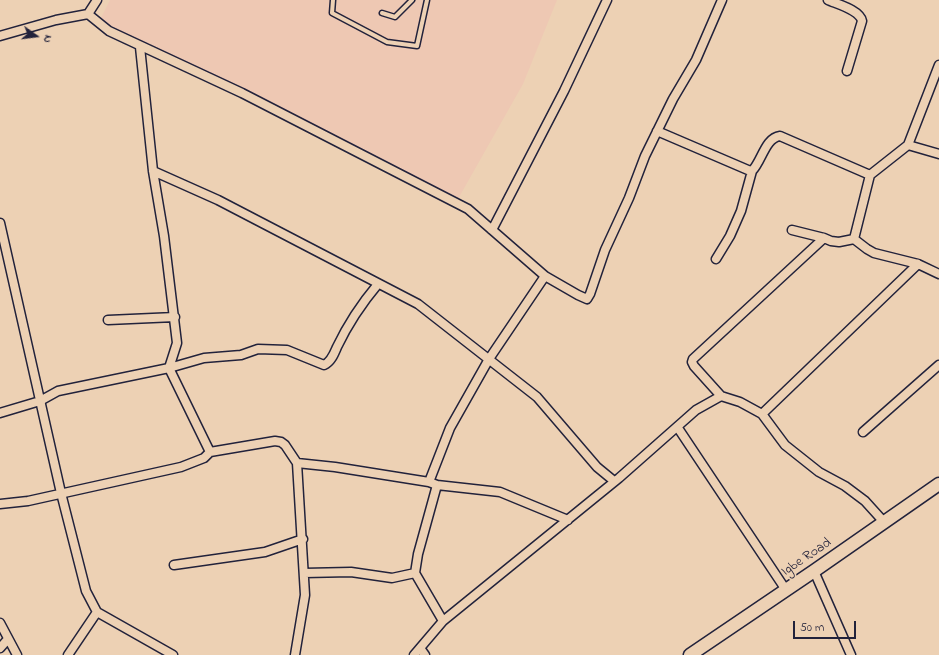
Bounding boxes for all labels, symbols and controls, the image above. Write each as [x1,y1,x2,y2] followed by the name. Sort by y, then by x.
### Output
[16,16,56,56] north arrow
[39,33,56,44] text: N
[779,535,835,581] street label: Igbe Road
[795,613,858,639] scale bar
[800,619,824,637] text: 50 m

